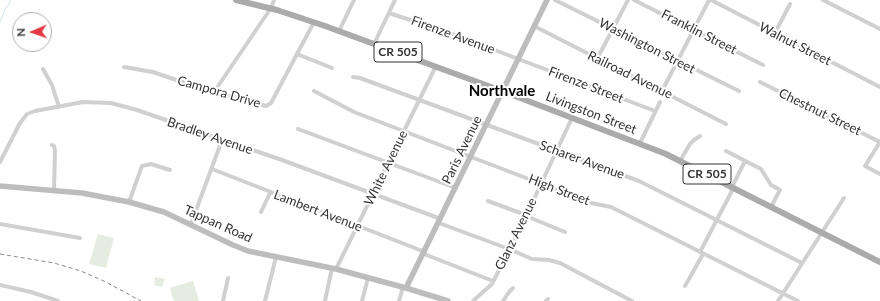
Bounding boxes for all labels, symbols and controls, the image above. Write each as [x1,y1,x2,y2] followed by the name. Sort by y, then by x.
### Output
[659,6,739,58] street label: Franklin Street
[12,12,52,52] north arrow
[409,13,497,57] street label: Firenze Avenue
[596,15,698,77] street label: Washington Street
[756,19,834,69] street label: Walnut Street
[14,28,27,37] text: N
[374,42,422,62] road number: CR 505
[585,48,675,102] street label: Railroad Avenue
[546,64,626,106] street label: Firenze Street
[176,73,262,111] street label: Campora Drive
[469,82,535,100] district label: Northvale
[776,85,864,139] street label: Chestnut Street
[543,89,639,137] street label: Livingston Street
[439,113,485,187] street label: Paris Avenue
[165,114,255,158] street label: Bradley Avenue
[361,128,411,208] street label: White Avenue
[537,137,627,183] street label: Scharer Avenue
[683,164,731,184] road number: CR 505
[526,171,592,209] street label: High Street
[271,187,365,235] street label: Lambert Avenue
[492,195,540,273] street label: Glanz Avenue
[181,202,255,246] street label: Tappan Road

